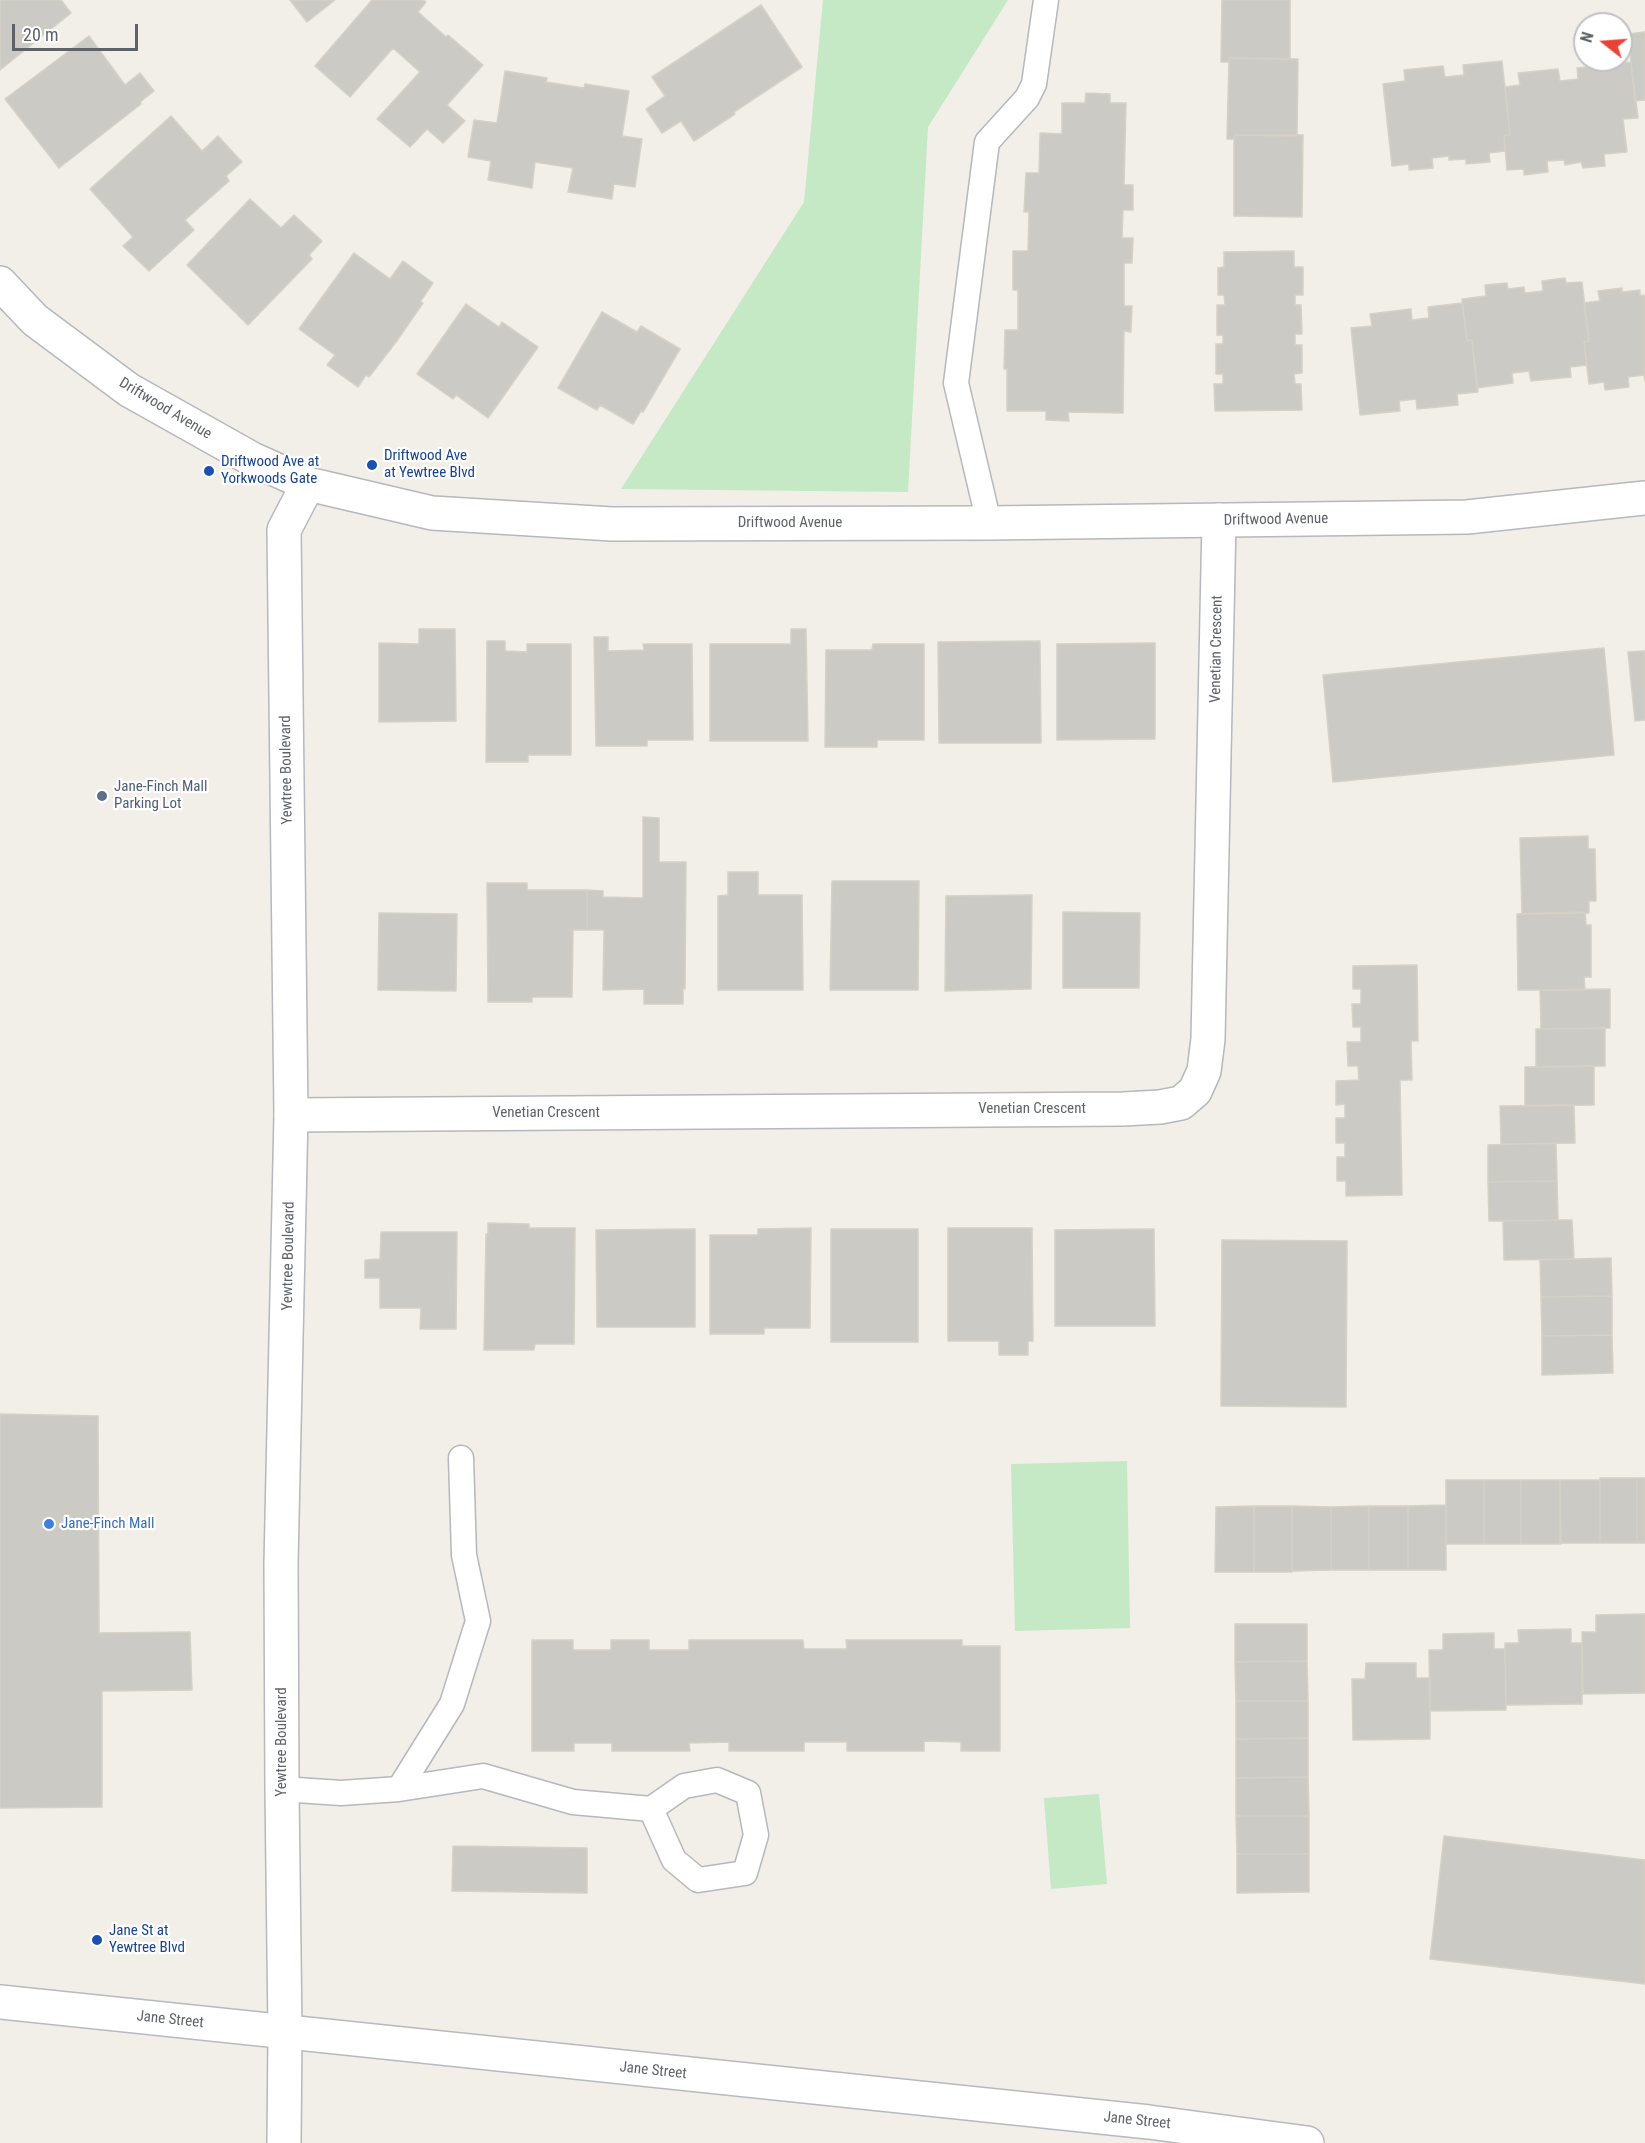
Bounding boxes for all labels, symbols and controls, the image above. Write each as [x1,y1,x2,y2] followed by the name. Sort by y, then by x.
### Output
[15,12,141,50] scale bar
[1573,12,1633,72] north arrow
[23,24,58,45] text: 20 m
[1577,30,1598,45] text: N
[116,374,214,444] street label: Driftwood Avenue
[384,447,475,482] place label: Driftwood Ave at Yewtree Blvd
[221,453,319,488] place label: Driftwood Ave at Yorkwoods Gate
[365,458,379,472] marker: Driftwood Ave at Yewtree Blvd
[202,464,216,478] marker: Driftwood Ave at Yorkwoods Gate
[1224,510,1328,530] street label: Driftwood Avenue
[738,514,842,532] street label: Driftwood Avenue
[1207,595,1227,703] street label: Venetian Crescent
[277,715,297,825] street label: Yewtree Boulevard
[114,778,207,813] place label: Jane-Finch Mall Parking Lot
[95,789,109,803] marker: Jane-Finch Mall Parking Lot
[978,1100,1086,1118] street label: Venetian Crescent
[492,1104,600,1122] street label: Venetian Crescent
[279,1201,299,1311] street label: Yewtree Boulevard
[61,1515,154,1533] place label: Jane-Finch Mall
[42,1517,56,1531] marker: Jane-Finch Mall
[273,1687,291,1797] street label: Yewtree Boulevard
[109,1922,185,1957] place label: Jane St at Yewtree Blvd
[90,1933,104,1947] marker: Jane St at Yewtree Blvd
[136,2008,204,2032] street label: Jane Street
[619,2059,687,2083] street label: Jane Street
[1103,2109,1171,2133] street label: Jane Street

